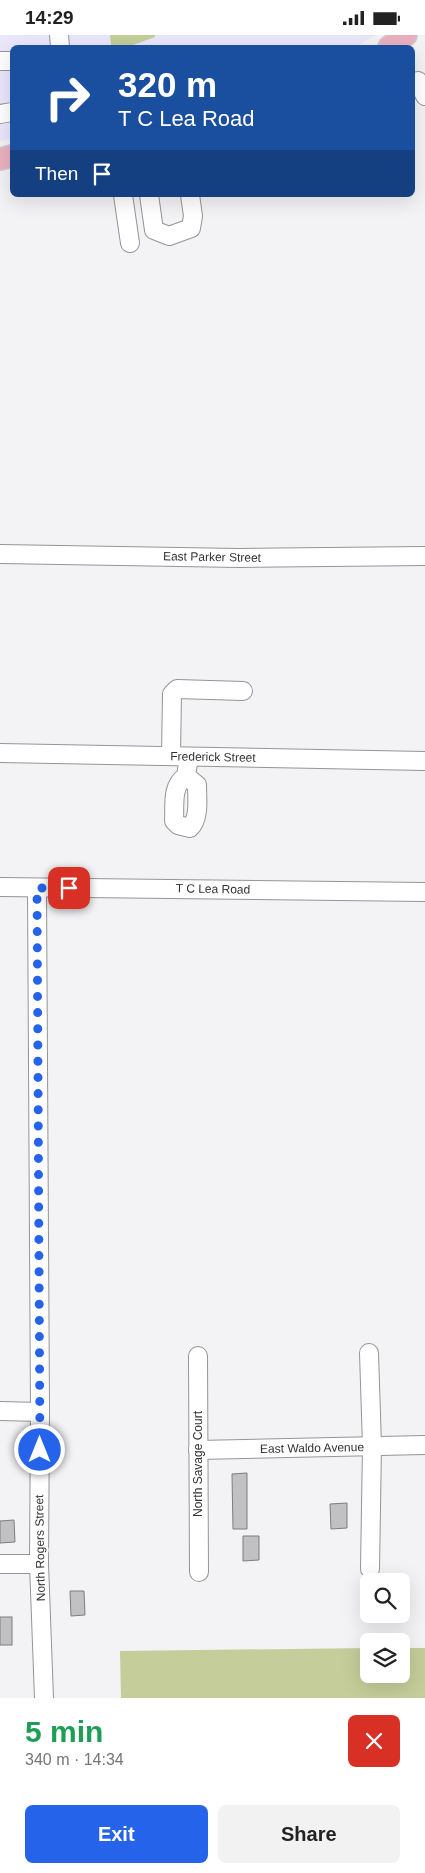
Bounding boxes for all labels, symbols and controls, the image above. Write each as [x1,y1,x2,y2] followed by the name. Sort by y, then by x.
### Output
[25,7,74,28] text: 14:29
[35,65,100,130] icon: right
[118,65,217,104] text: 320 m
[118,106,255,131] text: T C Lea Road
[88,160,116,188] icon: arrive
[35,163,78,184] text: Then
[163,549,262,565] street label: East Parker Street
[170,749,256,765] street label: Frederick Street
[48,867,90,909] pin
[55,874,83,902] icon: arrive
[176,881,250,897] street label: T C Lea Road
[191,1410,205,1517] street label: North Savage Court
[13,1423,65,1475] position arrow
[260,1440,364,1456] street label: East Waldo Avenue
[32,1494,48,1601] street label: North Rogers Street
[360,1573,410,1683] map controls
[360,1573,410,1623] button: search
[360,1633,410,1683] button: layers
[25,1715,103,1748] text: 5 min
[348,1715,400,1767] button: close
[25,1751,124,1768] text: 340 m · 14:34
[25,1805,208,1863] button: Exit
[218,1805,400,1863] button: Share

